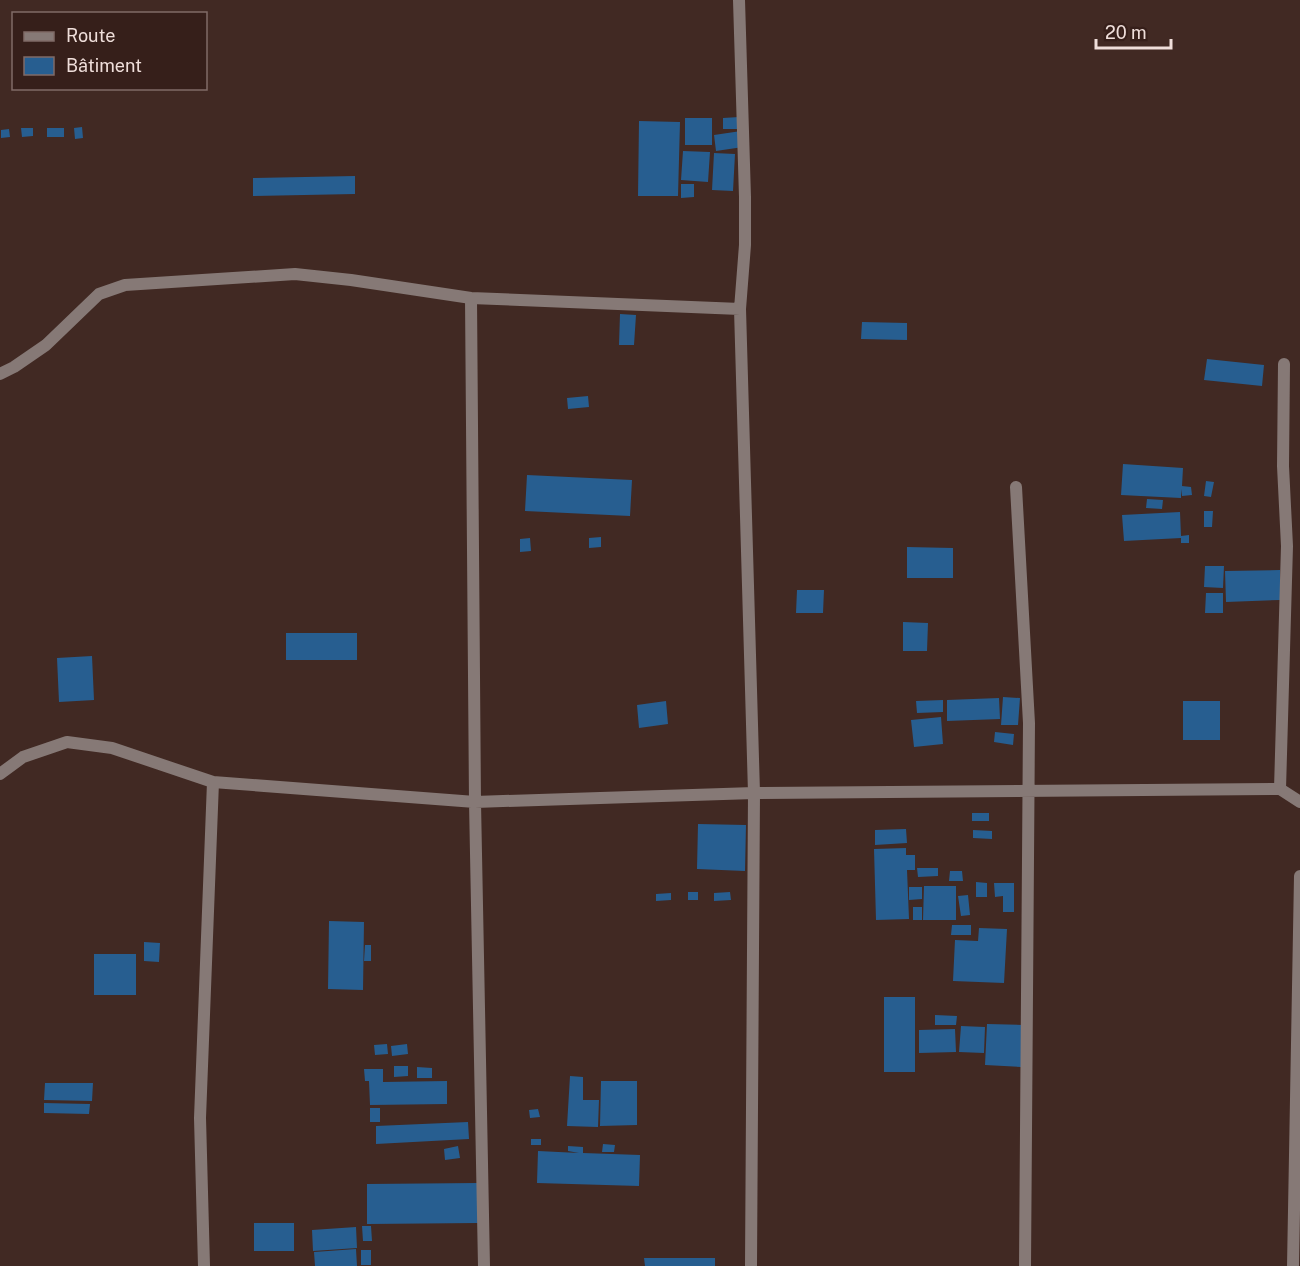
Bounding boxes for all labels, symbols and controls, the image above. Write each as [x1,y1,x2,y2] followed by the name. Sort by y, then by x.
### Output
[12,12,207,90] legend
[1096,12,1171,50] scale bar
[1105,22,1147,43] text: 20 m
[66,25,115,46] text: Route
[66,55,142,76] text: Bâtiment

